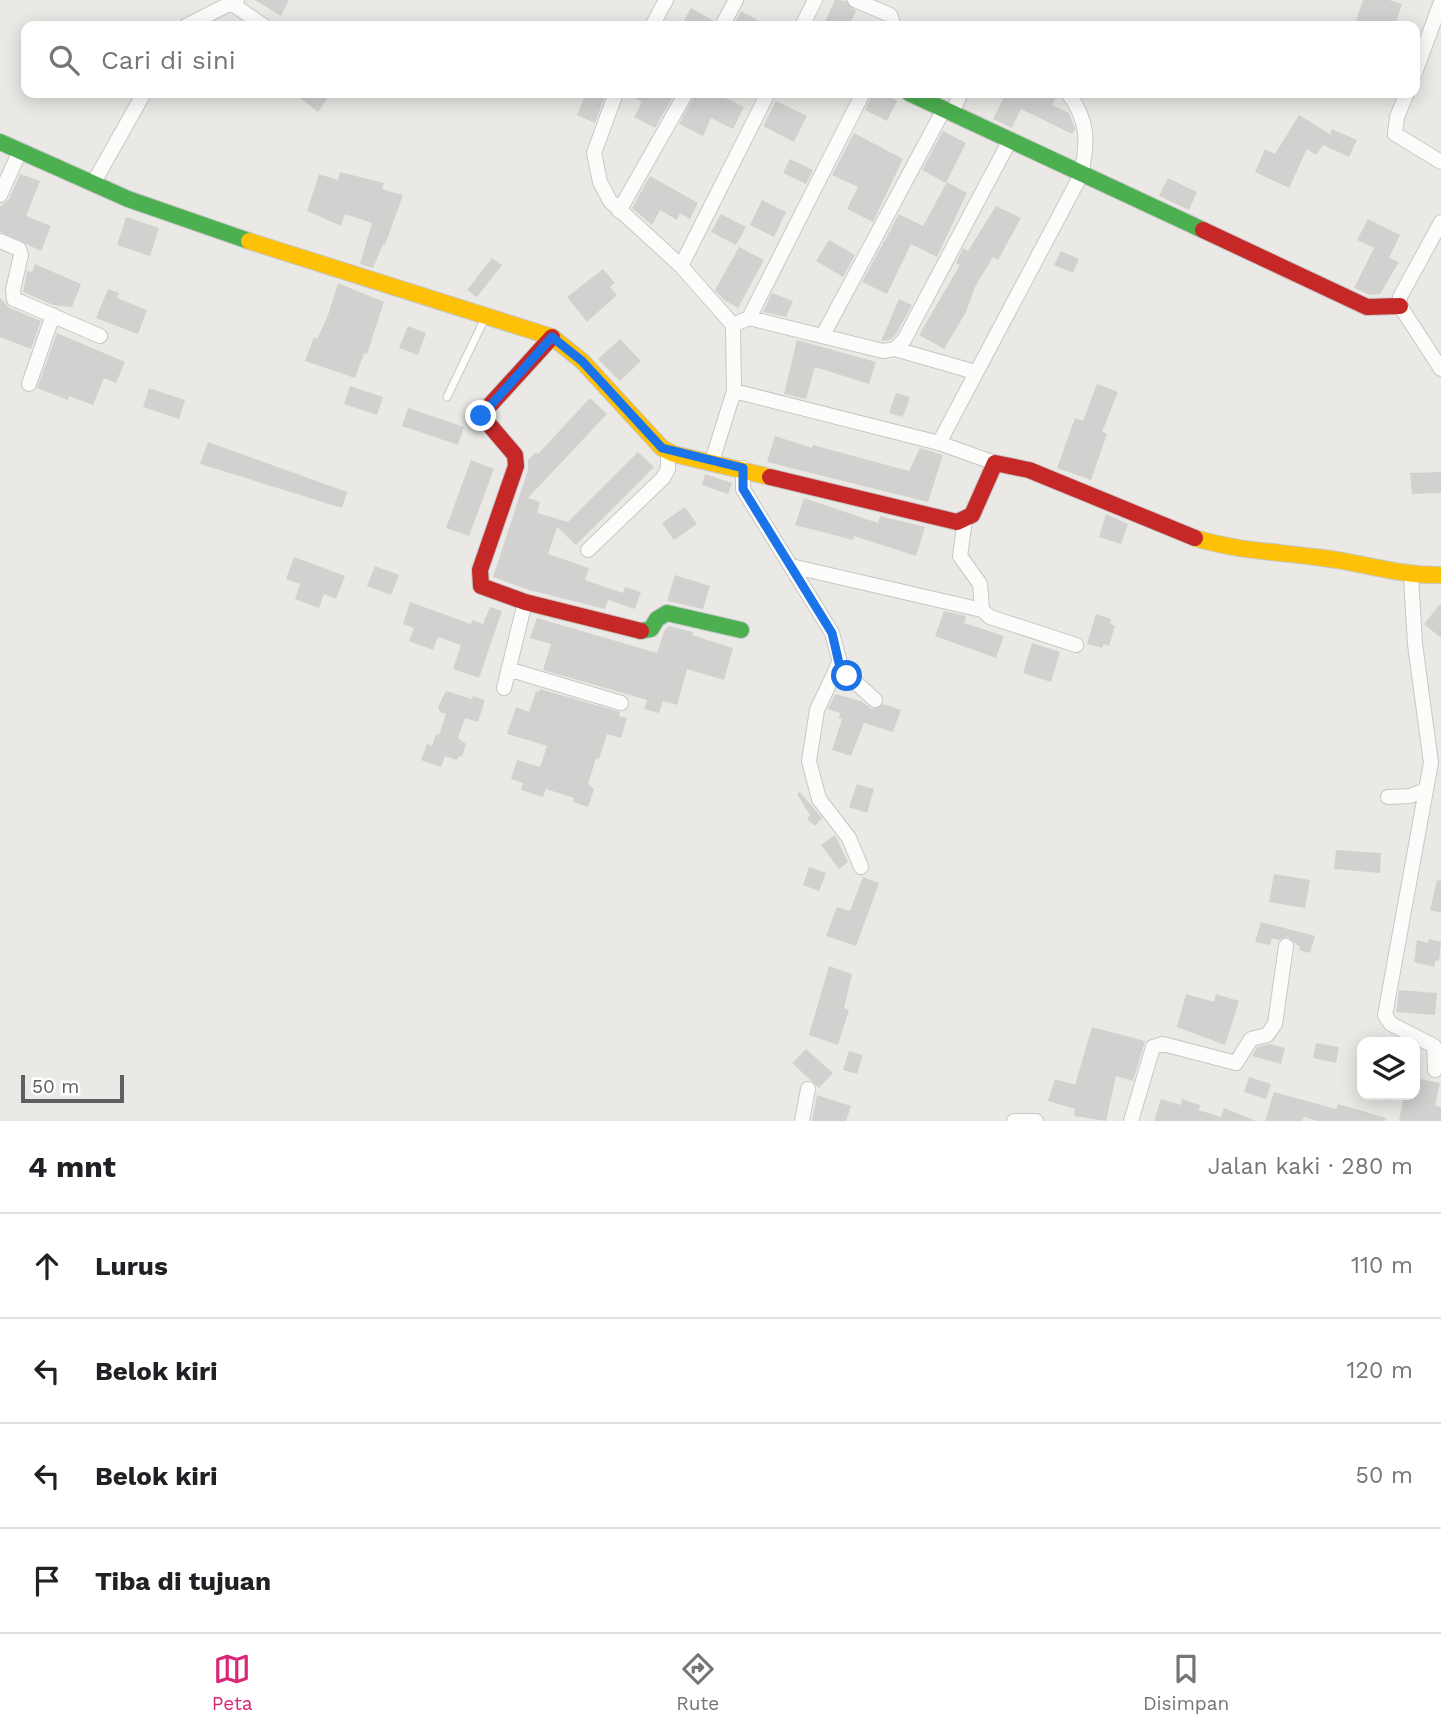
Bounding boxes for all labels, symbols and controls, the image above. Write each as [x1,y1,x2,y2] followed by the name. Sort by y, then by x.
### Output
[21,21,1420,98] search box
[45,41,83,79] icon: search
[101,45,236,75] text: Cari di sini
[465,400,496,431] route end
[831,660,862,691] route start
[1357,1037,1420,1100] map controls
[1357,1037,1420,1100] button: layers
[21,1072,124,1104] scale bar
[32,1075,79,1098] text: 50 m
[28,1149,116,1184] text: 4 mnt
[1208,1153,1413,1180] text: Jalan kaki · 280 m
[28,1247,66,1285] icon: ahead
[95,1251,168,1281] text: Lurus
[1351,1252,1413,1279] text: 110 m
[28,1352,66,1390] icon: left
[95,1356,218,1386] text: Belok kiri
[1347,1357,1413,1384] text: 120 m
[28,1457,66,1495] icon: left
[95,1461,218,1491] text: Belok kiri
[1356,1462,1413,1489] text: 50 m
[28,1562,66,1600] icon: arrive
[95,1566,271,1596] text: Tiba di tujuan
[212,1650,253,1715] tab: Peta
[676,1650,719,1715] tab: Rute
[1143,1650,1229,1715] tab: Disimpan

